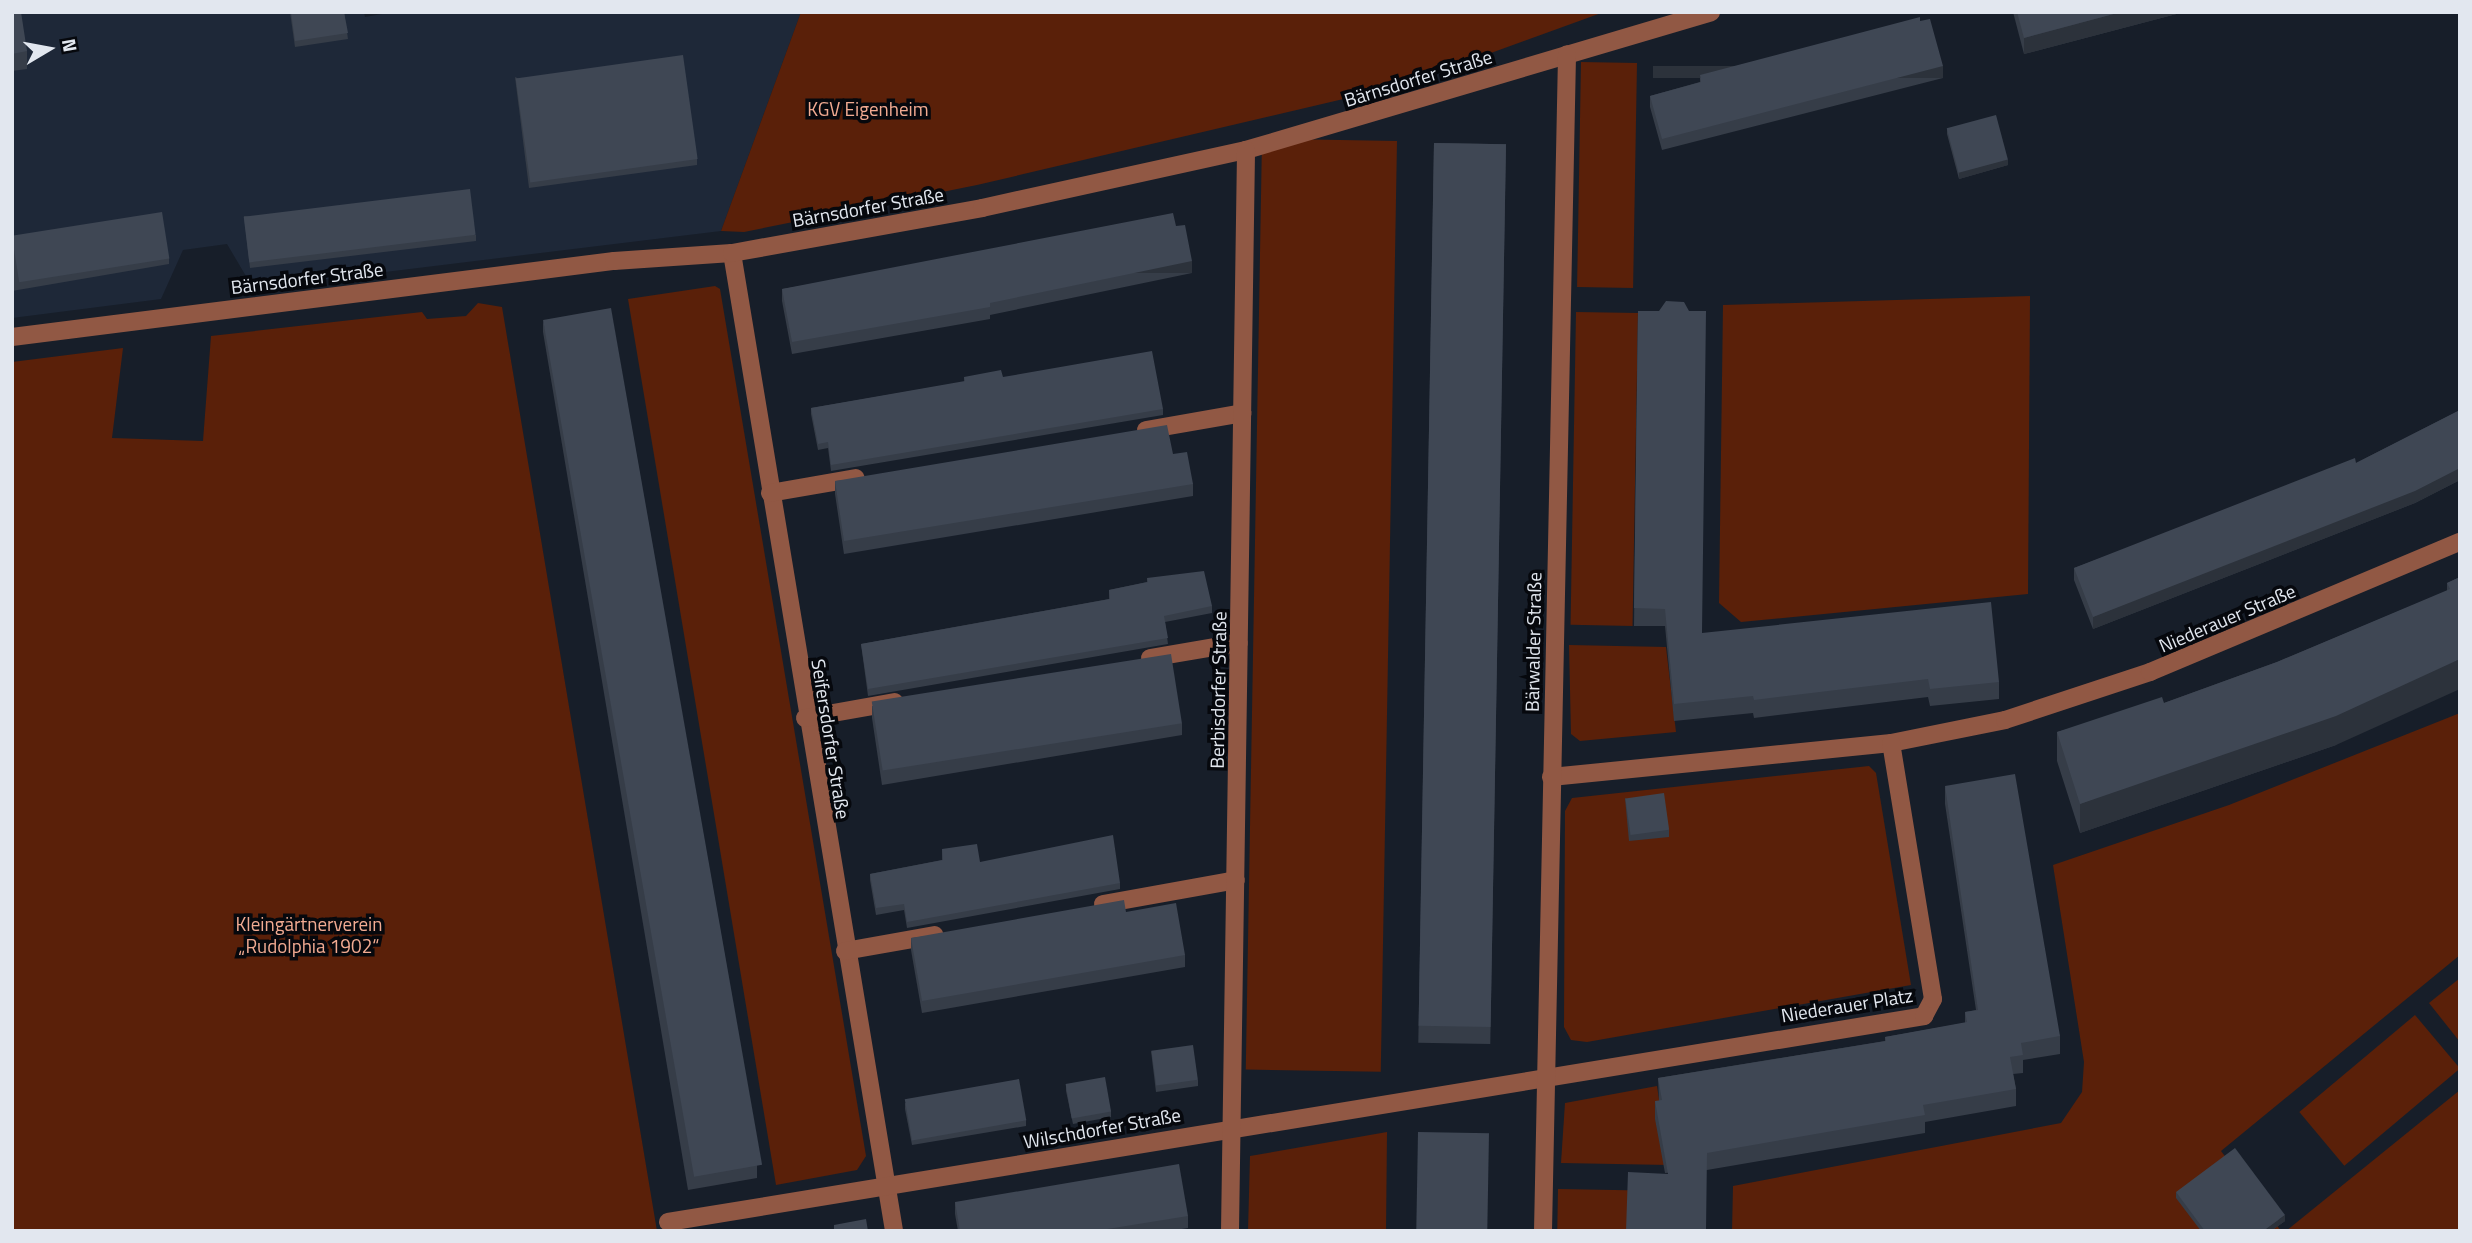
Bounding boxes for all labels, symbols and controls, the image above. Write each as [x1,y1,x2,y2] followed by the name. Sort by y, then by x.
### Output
[14,14,84,84] north arrow
[55,36,86,54] text: N
[1341,45,1495,111] street label: Bärnsdorfer Straße
[807,98,929,120] park label: KGV Eigenheim
[791,182,945,232] street label: Bärnsdorfer Straße
[230,257,384,299] street label: Bärnsdorfer Straße
[1520,572,1546,712] street label: Bärwalder Straße
[2155,579,2299,657] street label: Niederauer Straße
[1205,611,1231,769] street label: Berbisdorfer Straße
[807,657,855,821] street label: Seifersdorfer Straße
[236,913,382,957] park label: Kleingärtnerverein „Rudolphia 1902“
[1779,983,1915,1027] street label: Niederauer Platz
[1022,1103,1182,1153] street label: Wilschdorfer Straße

